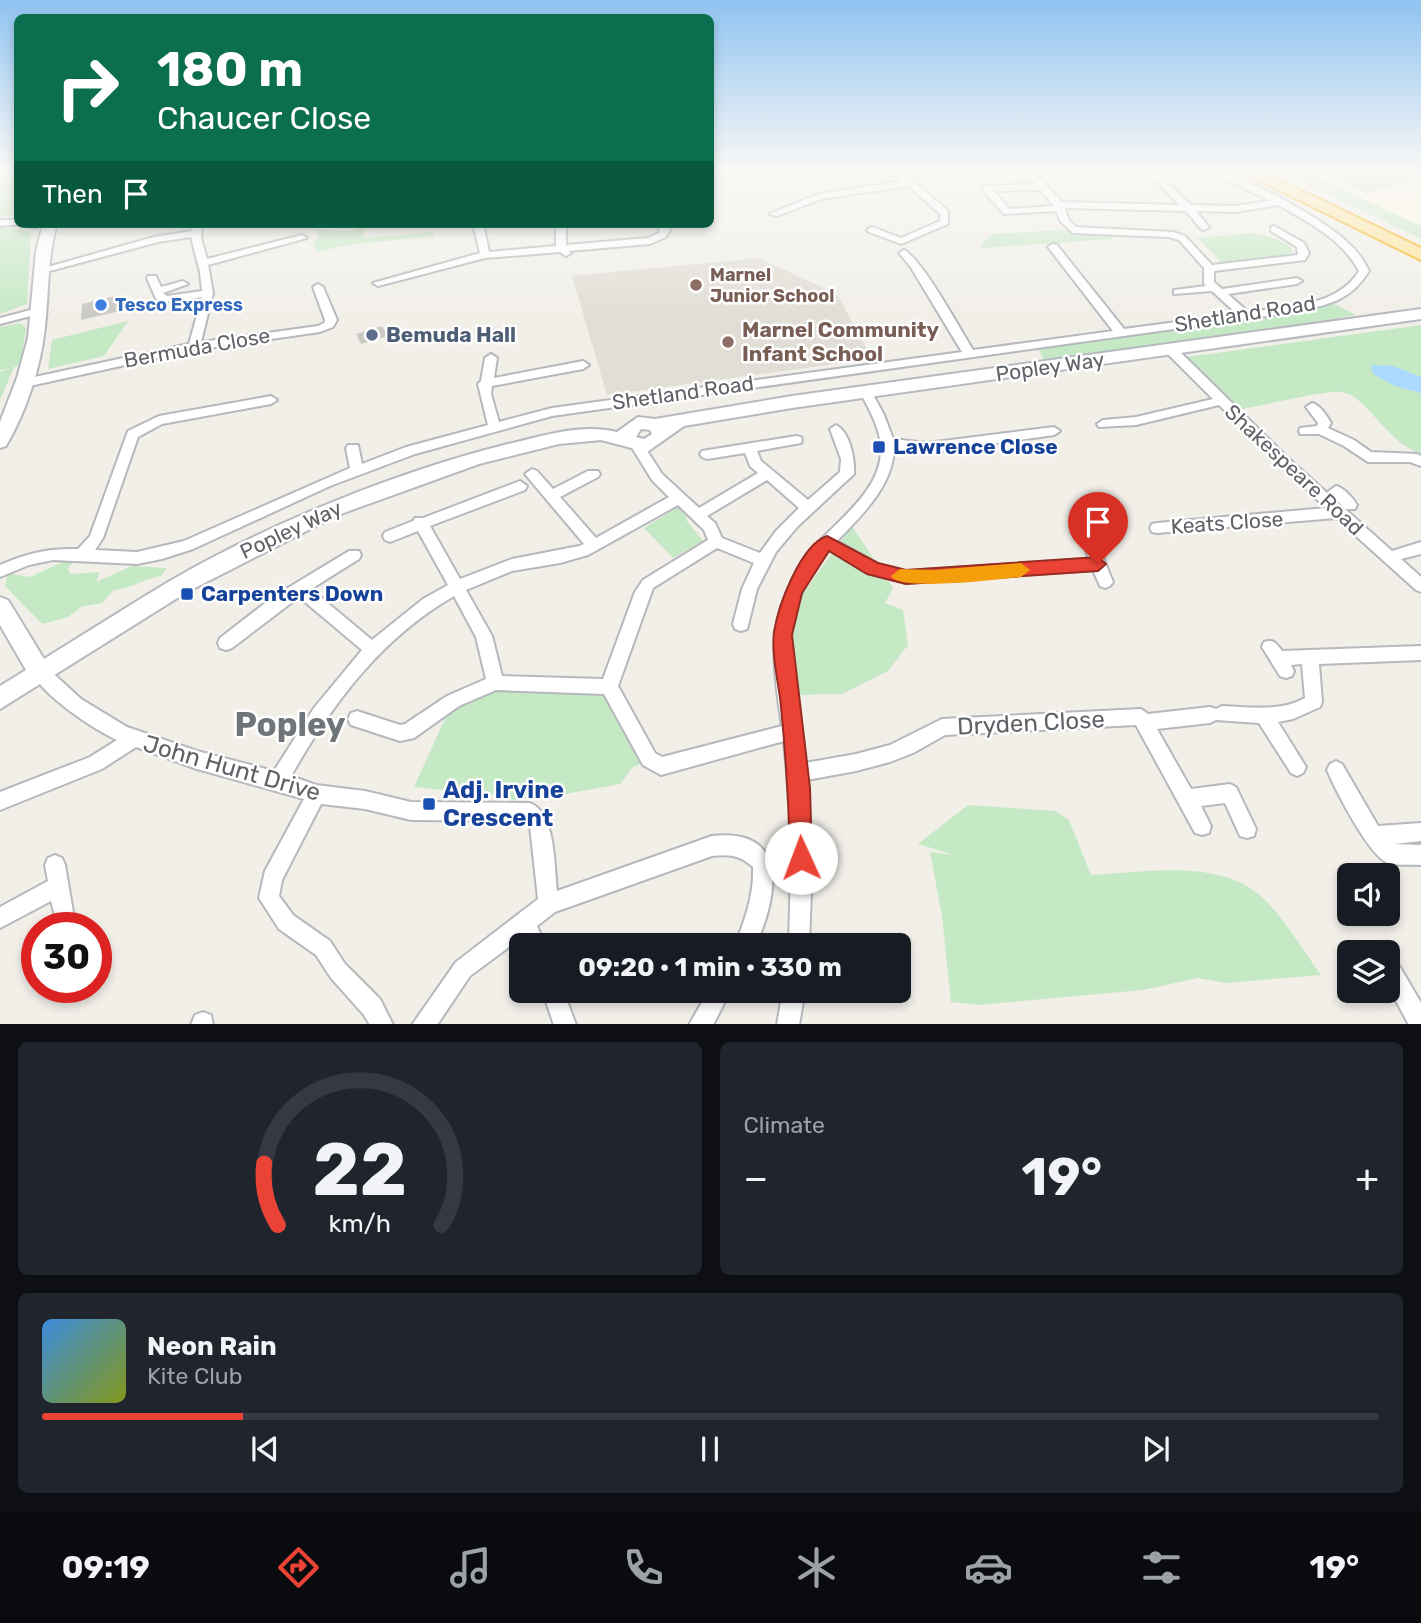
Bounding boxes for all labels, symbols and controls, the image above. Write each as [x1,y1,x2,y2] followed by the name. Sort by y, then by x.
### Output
[157,40,303,98] text: 180 m
[42,42,133,133] icon: right
[157,99,371,137] text: Chaucer Close
[117,175,155,213] icon: arrive
[42,179,103,210] text: Then
[710,264,834,307] place label: Marnel Junior School
[688,277,704,293] marker: Marnel Junior School
[1173,290,1317,337] street label: Shetland Road
[115,294,243,316] place label: Tesco Express
[93,297,109,313] marker: Tesco Express
[742,317,940,366] place label: Marnel Community Infant School
[122,322,272,373] street label: Bermuda Close
[386,322,516,347] place label: Bemuda Hall
[364,327,380,343] marker: Bemuda Hall
[720,334,736,350] marker: Marnel Community Infant School
[994,346,1106,387] street label: Popley Way
[611,370,755,415] street label: Shetland Road
[1220,399,1369,540] street label: Shakespeare Road
[893,434,1058,459] place label: Lawrence Close
[871,439,887,455] marker: Lawrence Close
[1068,492,1128,564] pin
[236,495,346,564] street label: Popley Way
[1079,503,1117,541] icon: arrive
[1170,506,1284,539] street label: Keats Close
[201,581,383,606] place label: Carpenters Down
[179,586,195,602] marker: Carpenters Down
[234,705,346,744] district label: Popley
[956,705,1106,741] street label: Dryden Close
[140,729,324,807] street label: John Hunt Drive
[443,776,564,832] place label: Adj. Irvine Crescent
[421,796,437,812] marker: Adj. Irvine Crescent
[764,821,838,895] position arrow
[1337,863,1400,1003] map controls
[1337,863,1400,926] button: sound
[21,912,112,1003] speed limit sign: 30
[1337,940,1400,1003] button: layers
[578,952,842,983] text: 09:20 · 1 min · 330 m
[744,1111,825,1139] text: Climate
[312,1127,407,1213] text: 22
[1021,1146,1102,1208] text: 19°
[744,1155,768,1201] text: −
[1355,1155,1379,1201] text: +
[329,1208,391,1237] text: km/h
[147,1331,277,1362] text: Neon Rain
[147,1362,242,1390] text: Kite Club
[246,1430,284,1468] icon: previous
[691,1430,729,1468] icon: pause
[1137,1430,1175,1468] icon: next
[274,1543,323,1592] icon: directions
[446,1543,495,1592] icon: music
[619,1543,668,1592] icon: phone
[792,1543,841,1592] icon: climate
[964,1543,1013,1592] icon: car
[1137,1543,1186,1592] icon: filters
[62,1548,150,1586] text: 09:19
[1310,1548,1359,1586] text: 19°

